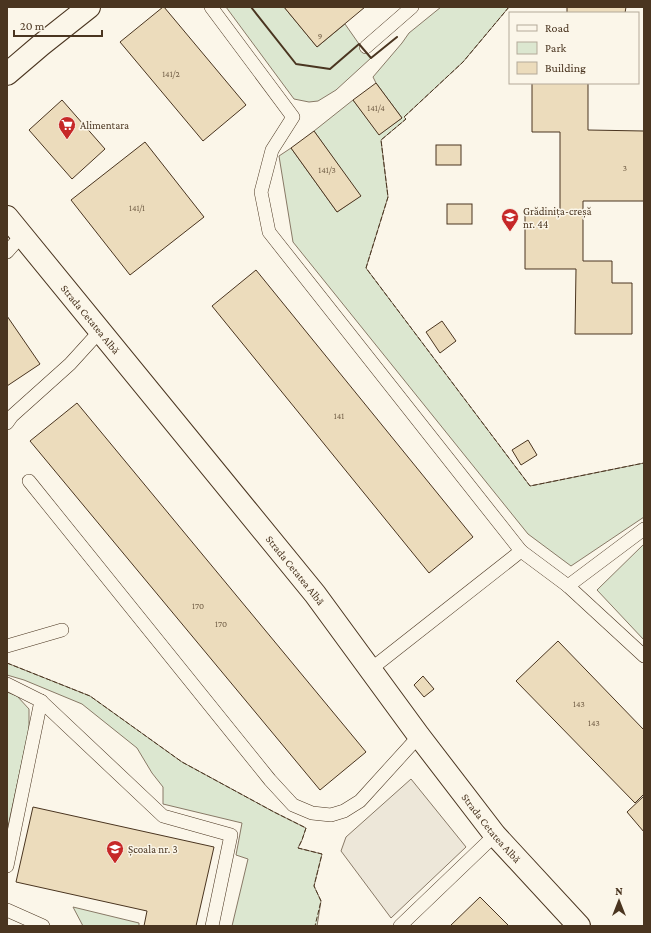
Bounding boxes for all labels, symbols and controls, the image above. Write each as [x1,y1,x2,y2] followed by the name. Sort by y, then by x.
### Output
[14,12,102,38] scale bar
[509,12,639,84] legend
[20,19,45,33] text: 20 m
[545,21,570,35] text: Road
[318,31,323,41] house number: 9
[545,41,567,55] text: Park
[545,61,586,75] text: Building
[162,69,180,79] house number: 141/2
[367,103,385,113] house number: 141/4
[57,115,77,140] supermarket icon: Alimentara
[80,119,129,131] place label: Alimentara
[623,163,627,173] house number: 3
[318,165,336,175] house number: 141/3
[129,203,145,213] house number: 141/1
[523,205,592,230] place label: Grădinița-creșă nr. 44
[500,207,520,232] school or university icon: Grădinița-creșă nr. 44
[59,282,122,356] street label: Strada Cetatea Albă
[334,411,344,421] house number: 141
[264,533,327,607] street label: Strada Cetatea Albă
[192,601,204,611] house number: 170
[215,619,227,629] house number: 170
[573,699,585,709] house number: 143
[588,718,600,728] house number: 143
[459,791,523,865] street label: Strada Cetatea Albă
[105,839,125,864] school or university icon: Școala nr. 3
[128,843,178,857] place label: Școala nr. 3
[599,881,639,921] north arrow
[615,885,623,897] text: N

